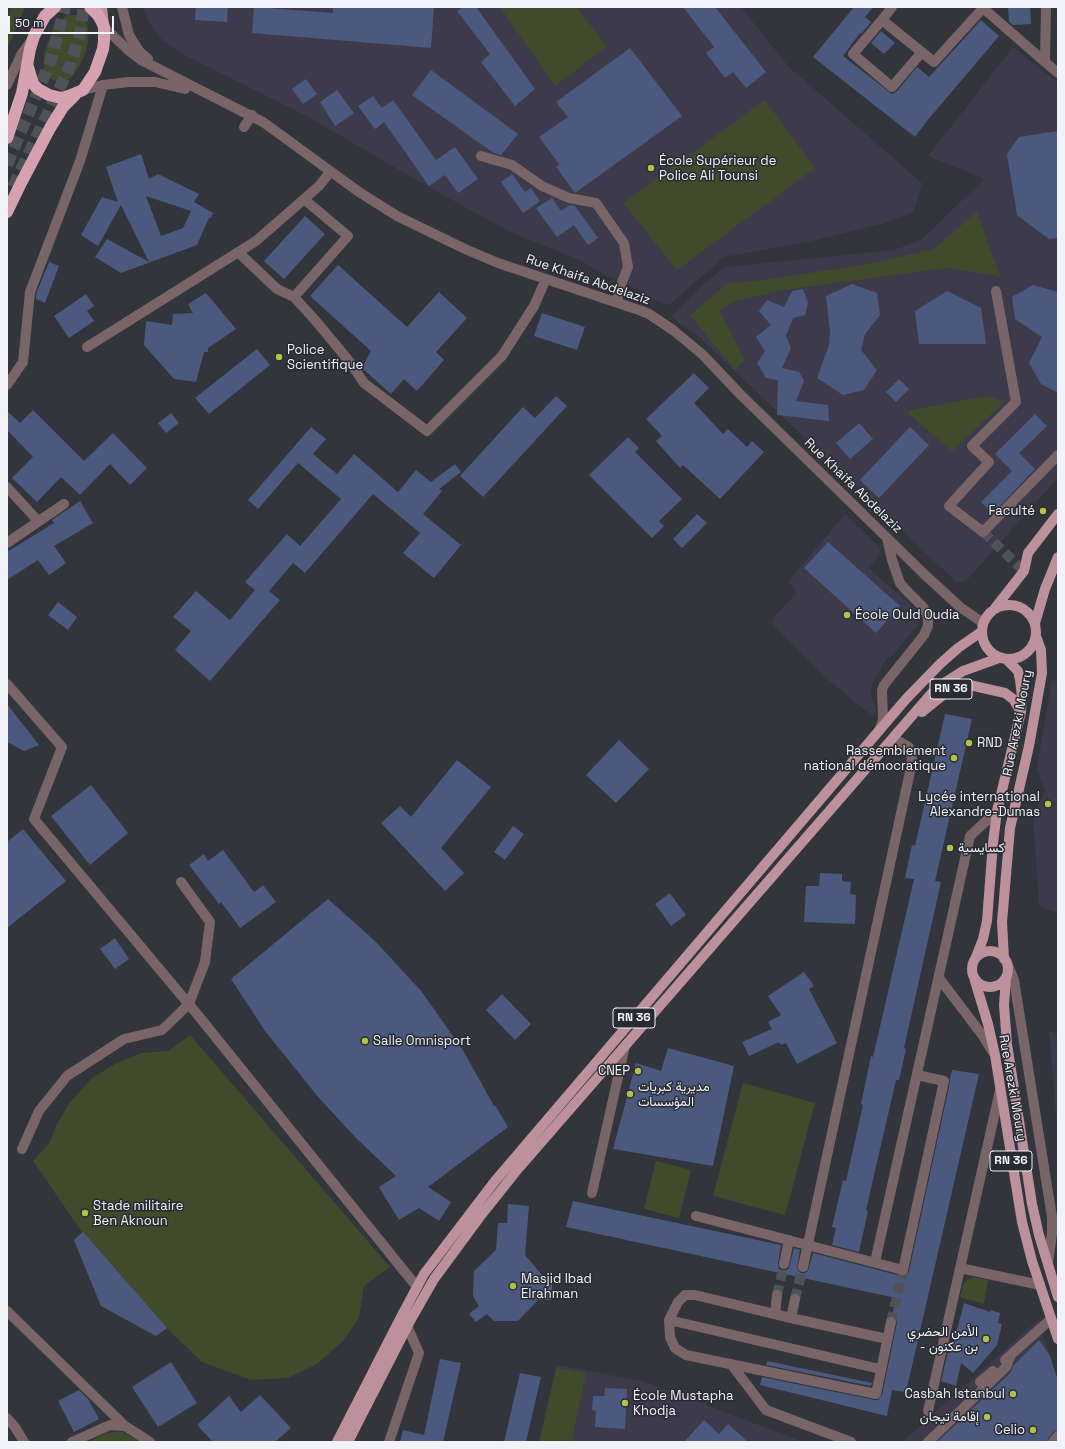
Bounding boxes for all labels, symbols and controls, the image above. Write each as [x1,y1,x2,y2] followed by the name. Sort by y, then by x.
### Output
[10,8,116,34] scale bar
[15,15,43,31] text: 50 m
[659,153,776,184] place label: École Supérieur de Police Ali Tounsi
[646,163,656,173] marker: École Supérieur de Police Ali Tounsi
[524,251,652,309] street label: Rue Khaifa Abdelaziz
[287,342,363,373] place label: Police Scientifique
[274,352,284,362] marker: Police Scientifique
[801,435,905,537] street label: Rue Khaifa Abdelaziz
[988,503,1035,519] place label: Faculté
[1038,506,1048,516] marker: Faculté
[855,607,960,623] place label: École Ould Oudia
[842,610,852,620] marker: École Ould Oudia
[1000,669,1036,777] street label: Rue Arezki Moury
[930,679,972,699] road number: RN 36
[977,735,1002,751] place label: RND
[964,738,974,748] marker: RND
[804,743,946,774] place label: Rassemblement national démocratique
[949,753,959,763] marker: Rassemblement national démocratique
[918,789,1040,820] place label: Lycée international Alexandre-Dumas
[1043,799,1053,809] marker: Lycée international Alexandre-Dumas
[958,840,1005,856] place label: كسايسية
[945,843,955,853] marker: كسايسية
[613,1008,655,1028] road number: RN 36
[373,1033,471,1049] place label: Salle Omnisport
[995,1034,1029,1142] street label: Rue Arezki Moury
[360,1036,370,1046] marker: Salle Omnisport
[598,1063,630,1079] place label: CNEP
[633,1066,643,1076] marker: CNEP
[638,1079,710,1110] place label: مديرية كبريات المؤسسات
[625,1089,635,1099] marker: مديرية كبريات المؤسسات
[990,1151,1032,1171] road number: RN 36
[93,1198,183,1229] place label: Stade militaire Ben Aknoun
[80,1208,90,1218] marker: Stade militaire Ben Aknoun
[521,1271,592,1302] place label: Masjid Ibad Elrahman
[508,1281,518,1291] marker: Masjid Ibad Elrahman
[907,1324,978,1355] place label: الأمن الحضري - بن عكنون
[981,1334,991,1344] marker: الأمن الحضري - بن عكنون
[904,1386,1005,1402] place label: Casbah Istanbul
[633,1388,733,1419] place label: École Mustapha Khodja
[1008,1389,1018,1399] marker: Casbah Istanbul
[620,1398,630,1408] marker: École Mustapha Khodja
[920,1409,979,1425] place label: إقامة تيجان
[982,1412,992,1422] marker: إقامة تيجان
[995,1422,1025,1438] place label: Celio
[1028,1425,1038,1435] marker: Celio

